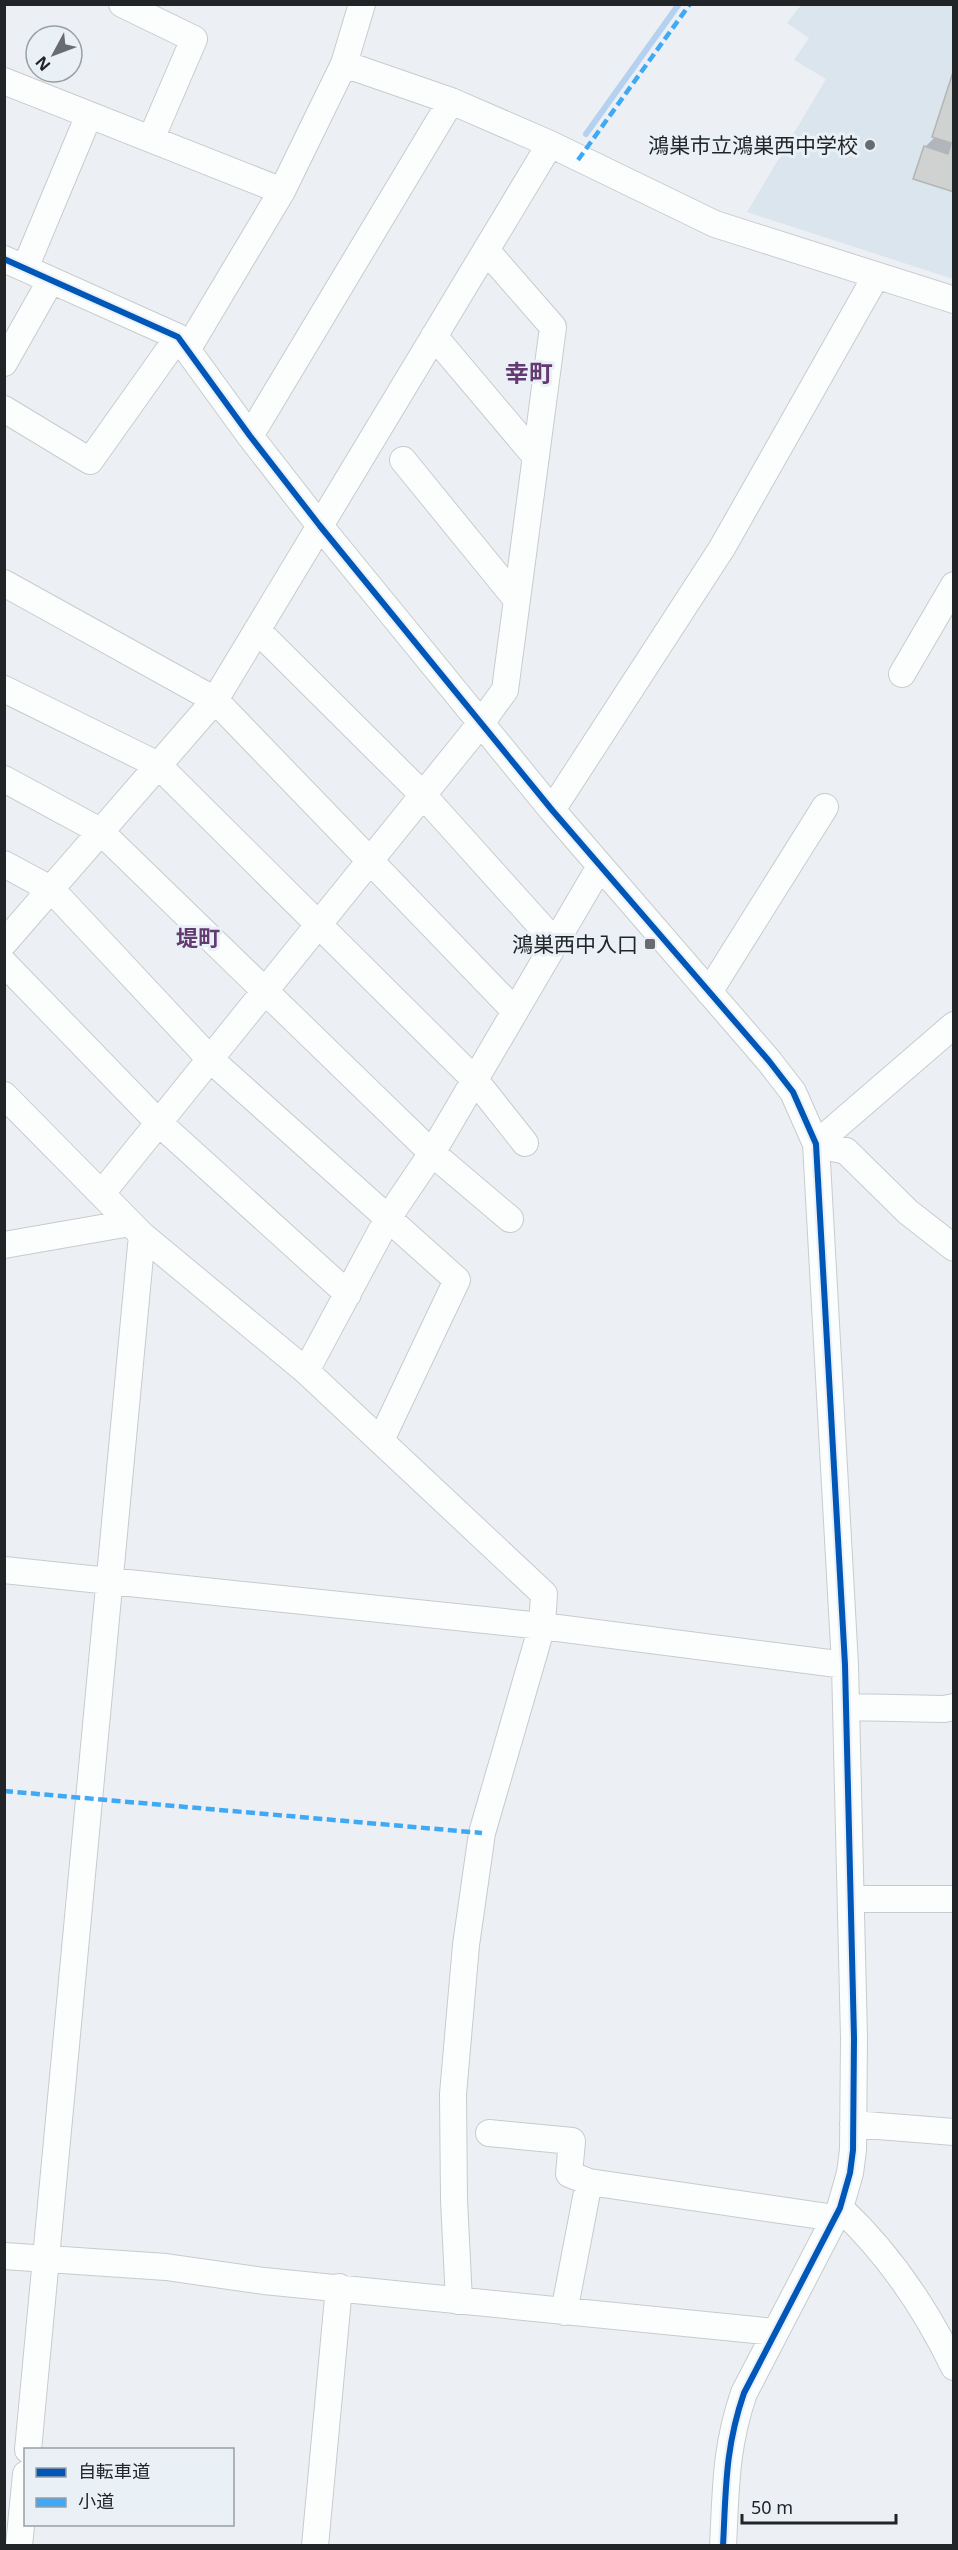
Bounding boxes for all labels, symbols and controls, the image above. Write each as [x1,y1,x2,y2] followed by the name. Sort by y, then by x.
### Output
[24,24,84,84] north arrow
[30,52,55,76] text: N
[648,131,858,159] place label: 鴻巣市立鴻巣西中学校
[863,138,877,152] marker: 鴻巣市立鴻巣西中学校
[505,356,553,389] district label: 幸町
[176,922,220,952] district label: 堤町
[512,930,638,958] place label: 鴻巣西中入口
[643,937,657,951] marker: 鴻巣西中入口
[24,2448,234,2526] legend
[78,2459,150,2483] text: 自転車道
[742,2487,896,2525] scale bar
[78,2489,114,2513] text: 小道
[751,2495,793,2519] text: 50 m

